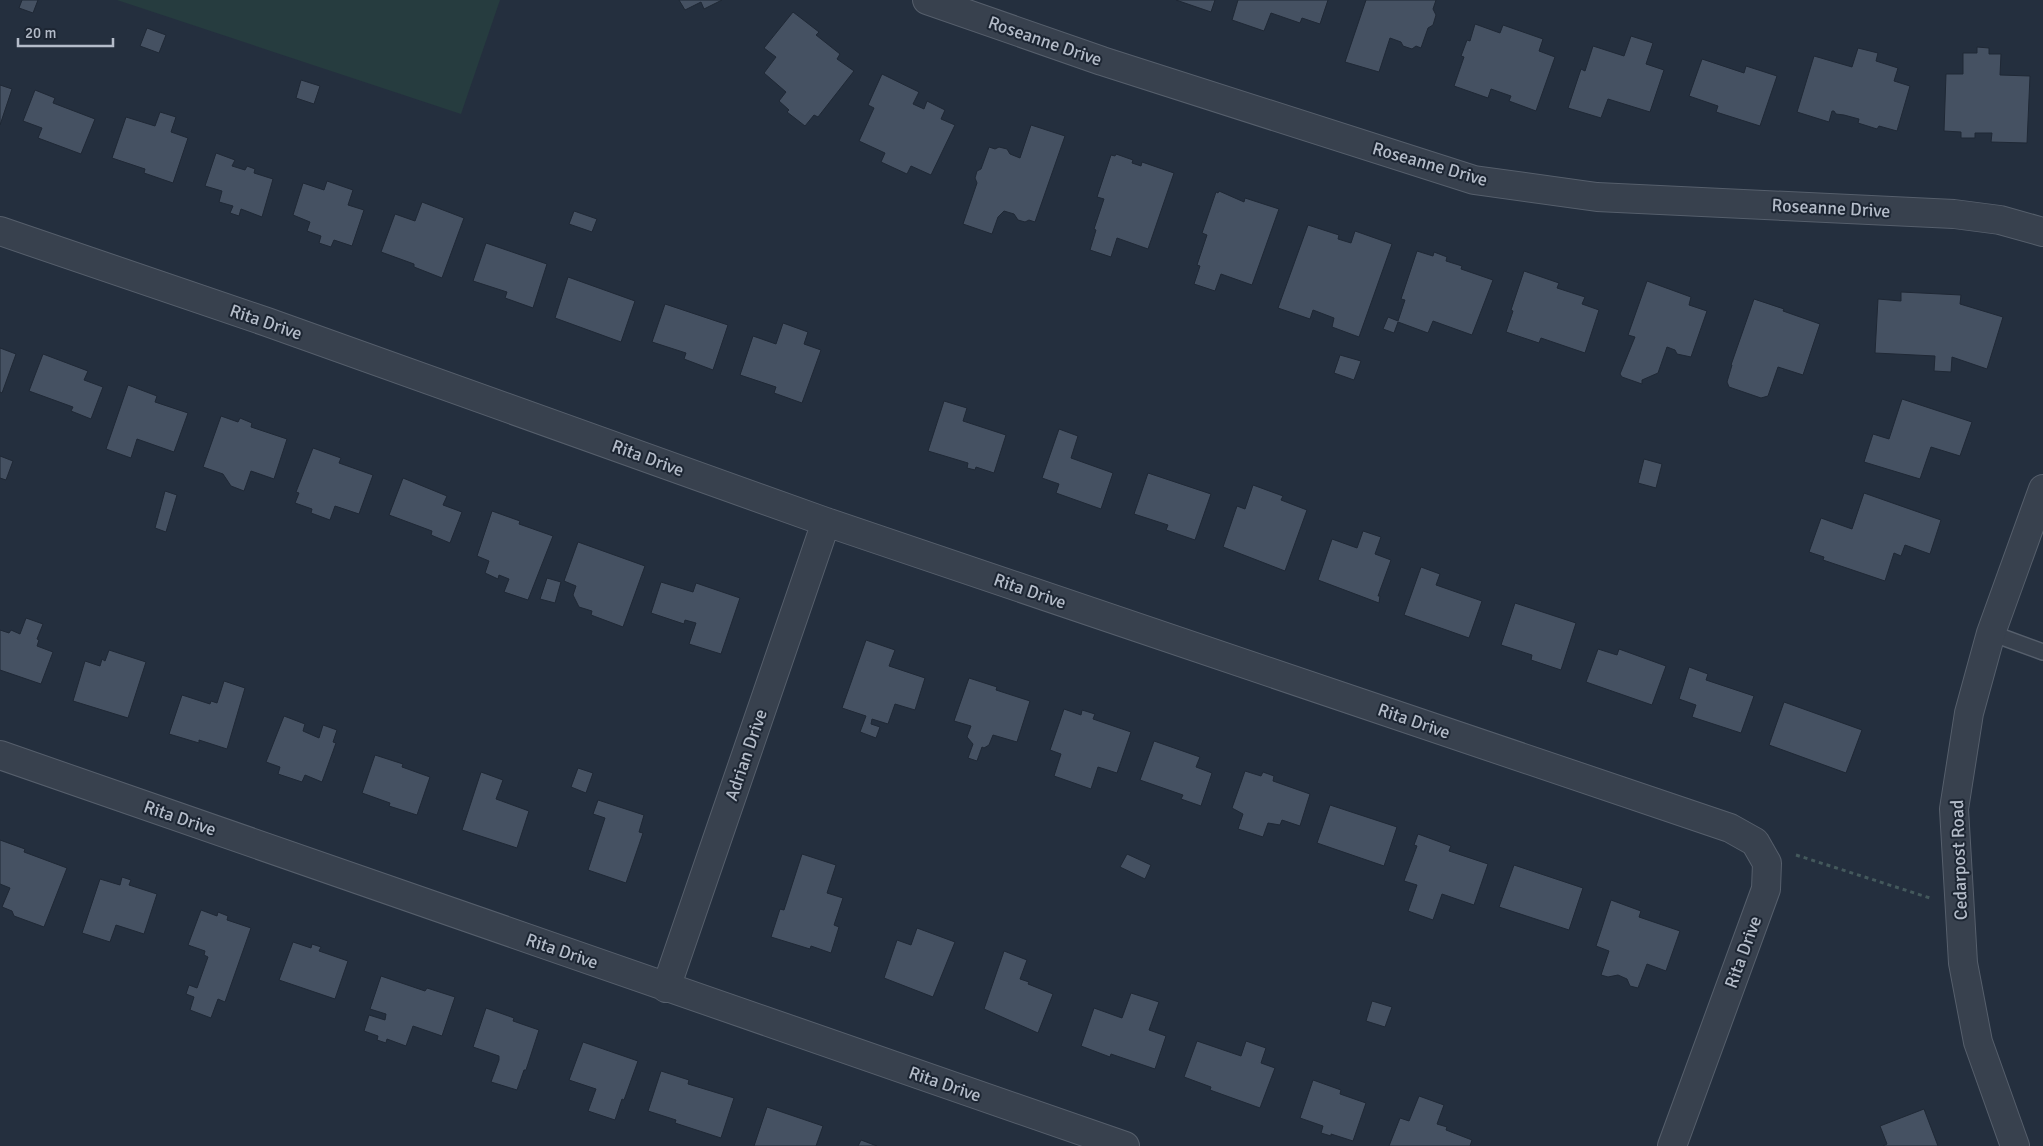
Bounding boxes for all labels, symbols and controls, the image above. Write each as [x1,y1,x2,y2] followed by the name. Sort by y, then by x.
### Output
[985,11,1105,71] street label: Roseanne Drive
[18,15,112,47] scale bar
[25,24,56,42] text: 20 m
[1370,137,1490,191] street label: Roseanne Drive
[1771,194,1891,222] street label: Roseanne Drive
[227,299,305,345] street label: Rita Drive
[609,435,687,481] street label: Rita Drive
[991,568,1069,614] street label: Rita Drive
[1375,698,1453,744] street label: Rita Drive
[720,706,772,804] street label: Adrian Drive
[141,795,219,841] street label: Rita Drive
[1946,799,1972,921] street label: Cedarpost Road
[1720,913,1766,991] street label: Rita Drive
[523,928,601,974] street label: Rita Drive
[906,1061,984,1107] street label: Rita Drive

